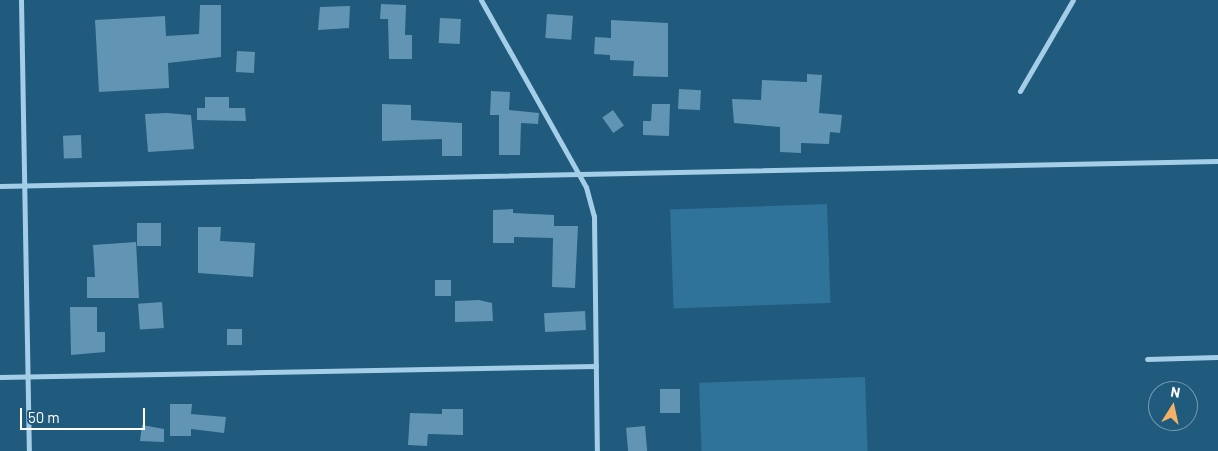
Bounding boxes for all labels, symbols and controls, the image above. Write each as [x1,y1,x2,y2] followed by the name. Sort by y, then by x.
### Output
[1148,381,1198,431] north arrow
[1169,383,1182,401] text: N
[22,398,148,430] scale bar
[28,408,60,426] text: 50 m

